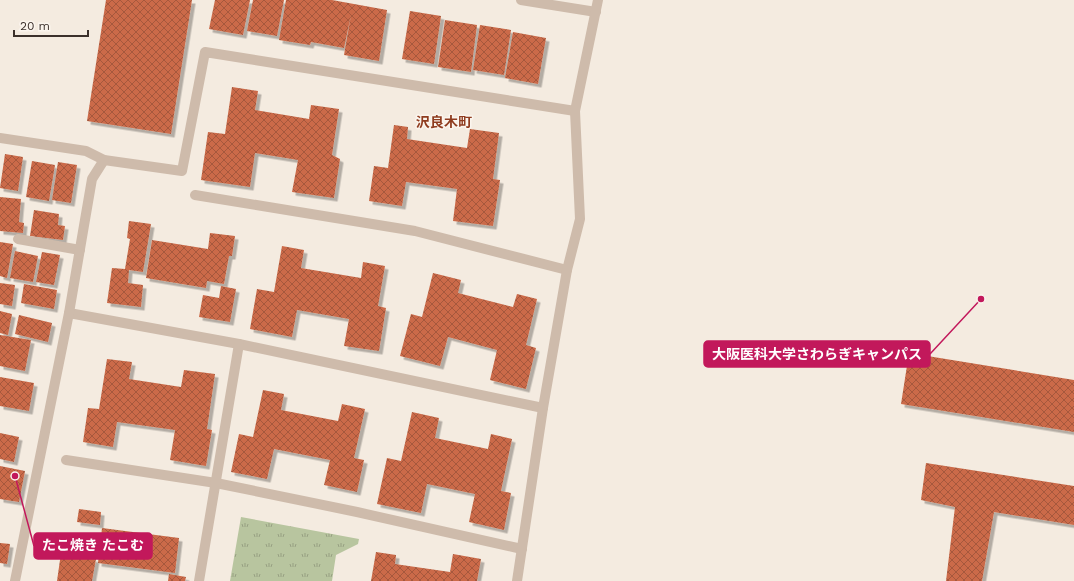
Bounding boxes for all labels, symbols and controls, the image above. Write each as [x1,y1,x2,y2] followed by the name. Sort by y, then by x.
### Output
[14,12,88,38] scale bar
[20,19,50,33] text: 20 m
[416,114,472,130] district label: 沢良木町
[704,341,930,367] callout: 大阪医科大学さわらぎキャンパス
[712,346,922,362] text: 大阪医科大学さわらぎキャンパス
[34,533,152,559] callout: たこ焼き たこむ
[42,537,144,553] text: たこ焼き たこむ

